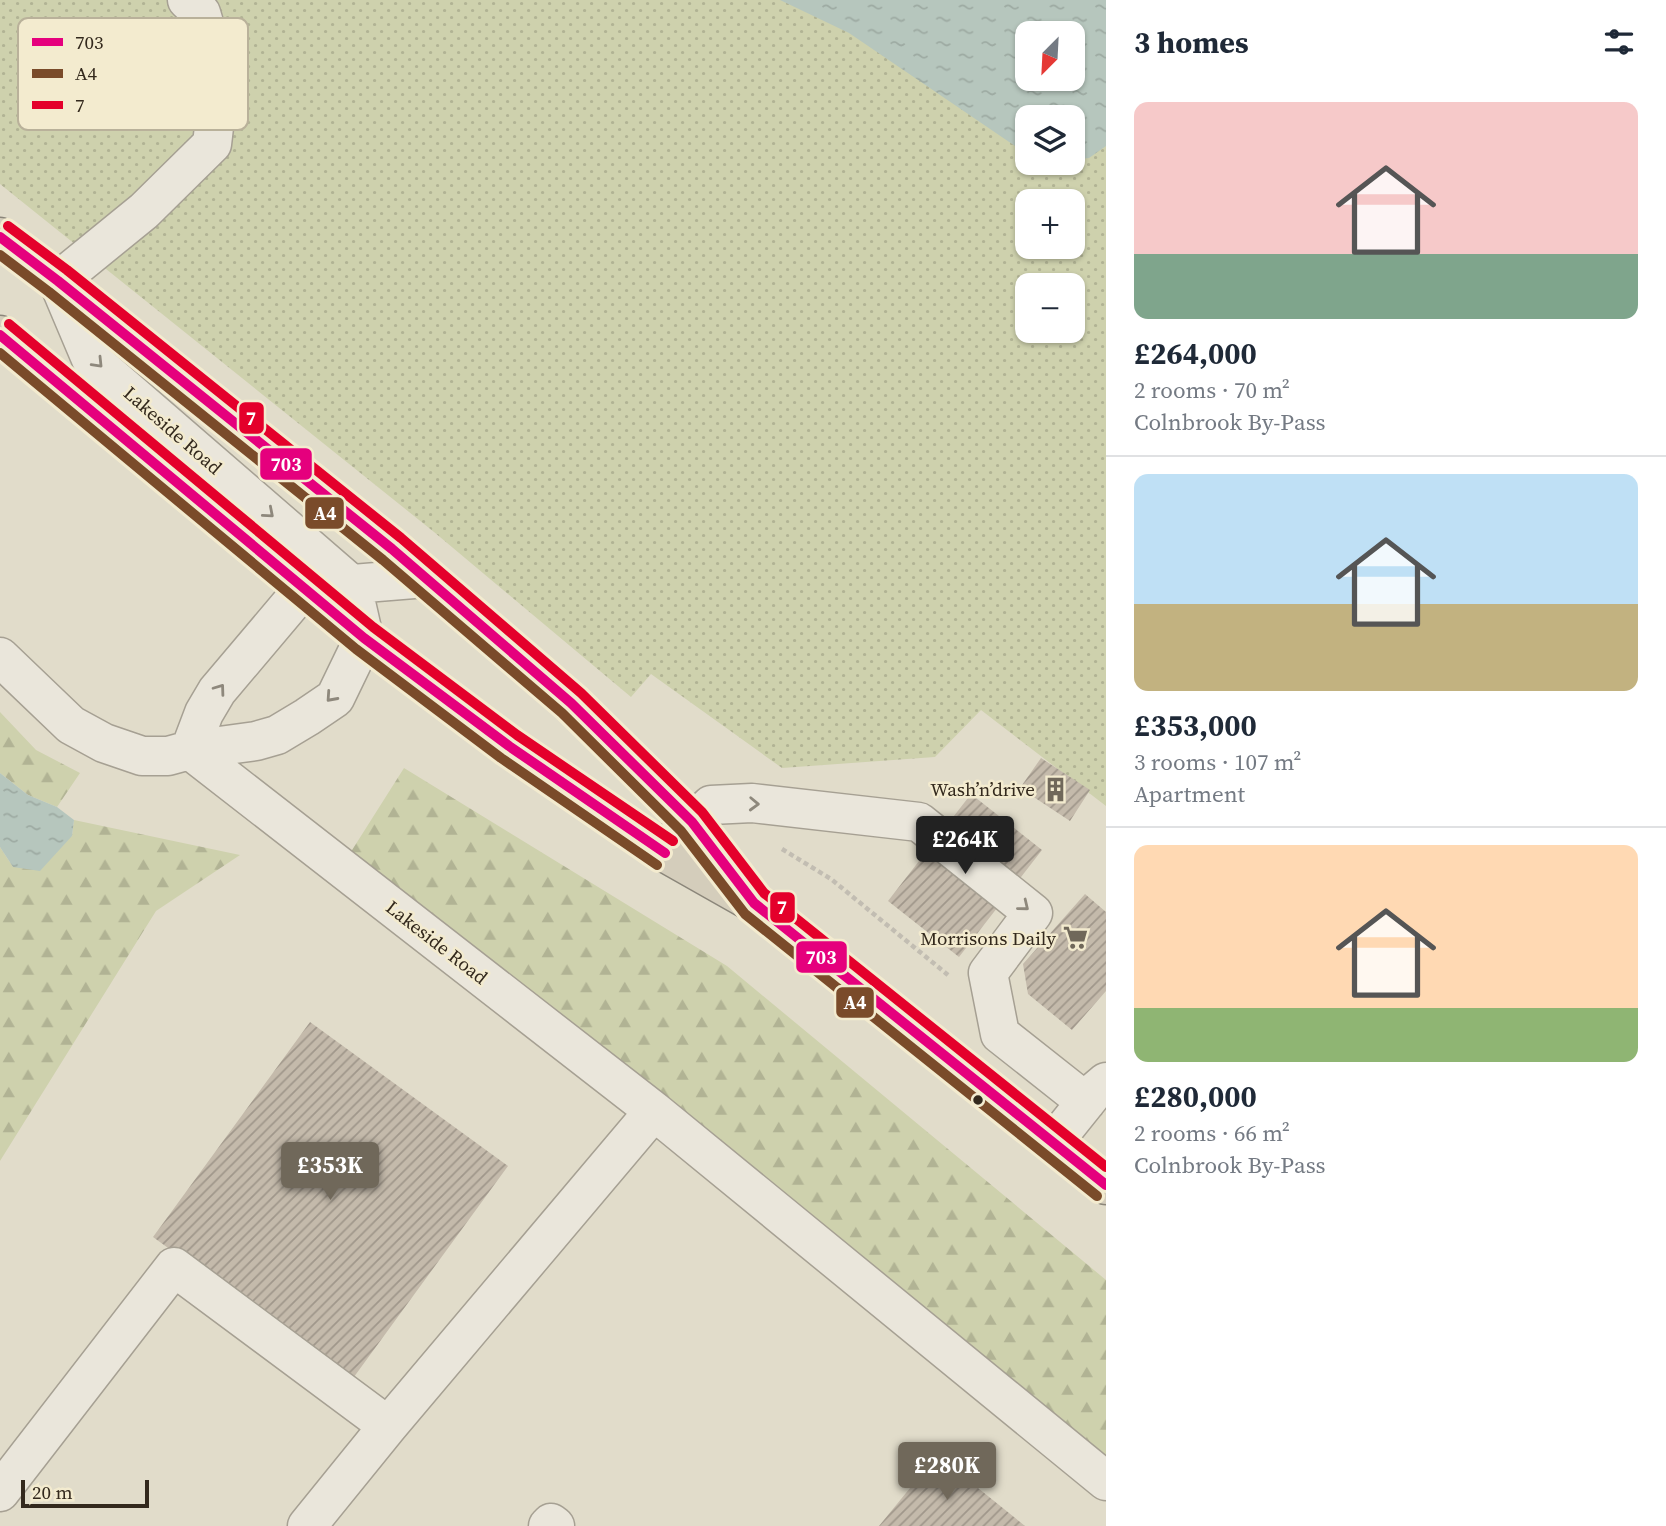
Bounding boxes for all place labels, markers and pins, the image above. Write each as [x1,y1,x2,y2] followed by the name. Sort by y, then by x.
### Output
[1041,775,1069,803] building icon: Wash’n’drive
[930,776,1035,802] place label: Wash’n’drive
[916,816,1014,876] pin: £264K
[1062,924,1090,952] supermarket icon: Morrisons Daily
[920,925,1056,951] place label: Morrisons Daily
[971,1093,985,1107] unlabelled marker
[281,1142,379,1202] pin: £353K
[898,1442,996,1502] pin: £280K

